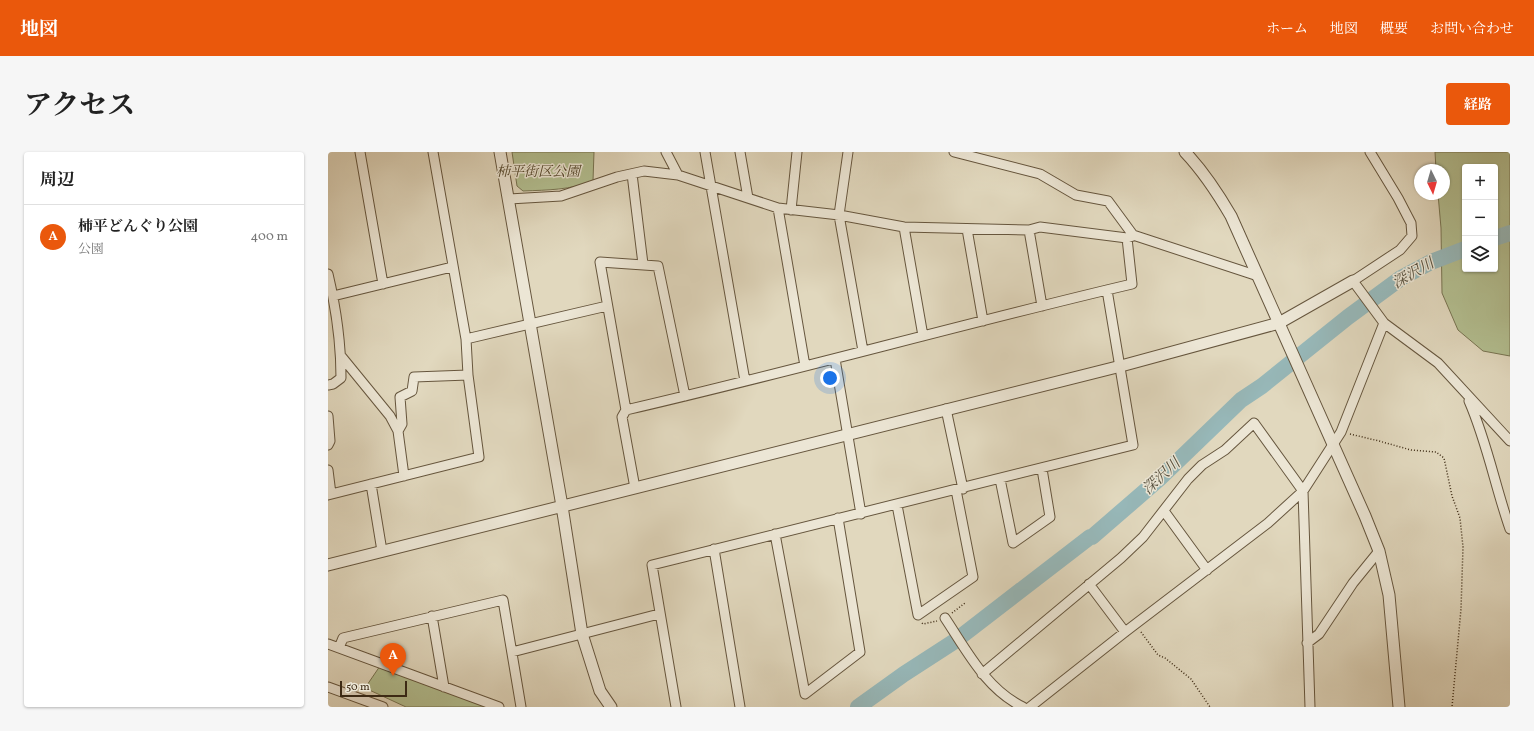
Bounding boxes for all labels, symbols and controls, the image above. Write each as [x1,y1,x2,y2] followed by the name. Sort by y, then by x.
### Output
[20,17,58,43] text: 地図
[1266,20,1308,39] text: ホーム
[1330,20,1358,39] text: 地図
[1380,20,1408,39] text: 概要
[1430,20,1514,39] text: お問い合わせ
[1446,83,1510,125] button: 経路
[24,87,135,126] text: アクセス
[496,163,582,182] park label: 柿平街区公園
[1414,164,1450,200] north arrow
[1462,164,1498,272] map controls
[1462,164,1498,200] button: +
[40,169,74,192] text: 周辺
[1462,200,1498,236] button: −
[78,217,198,238] text: 柿平どんぐり公園
[48,228,58,246] text: A
[251,228,288,246] text: 400 m
[1462,236,1498,272] button: layers
[78,241,104,259] text: 公園
[1389,253,1440,295] water label: 深沢川
[820,368,840,388] your location
[1138,453,1187,500] water label: 深沢川
[380,643,406,676] pin: A
[340,679,407,698] scale bar
[346,680,370,695] text: 50 m

